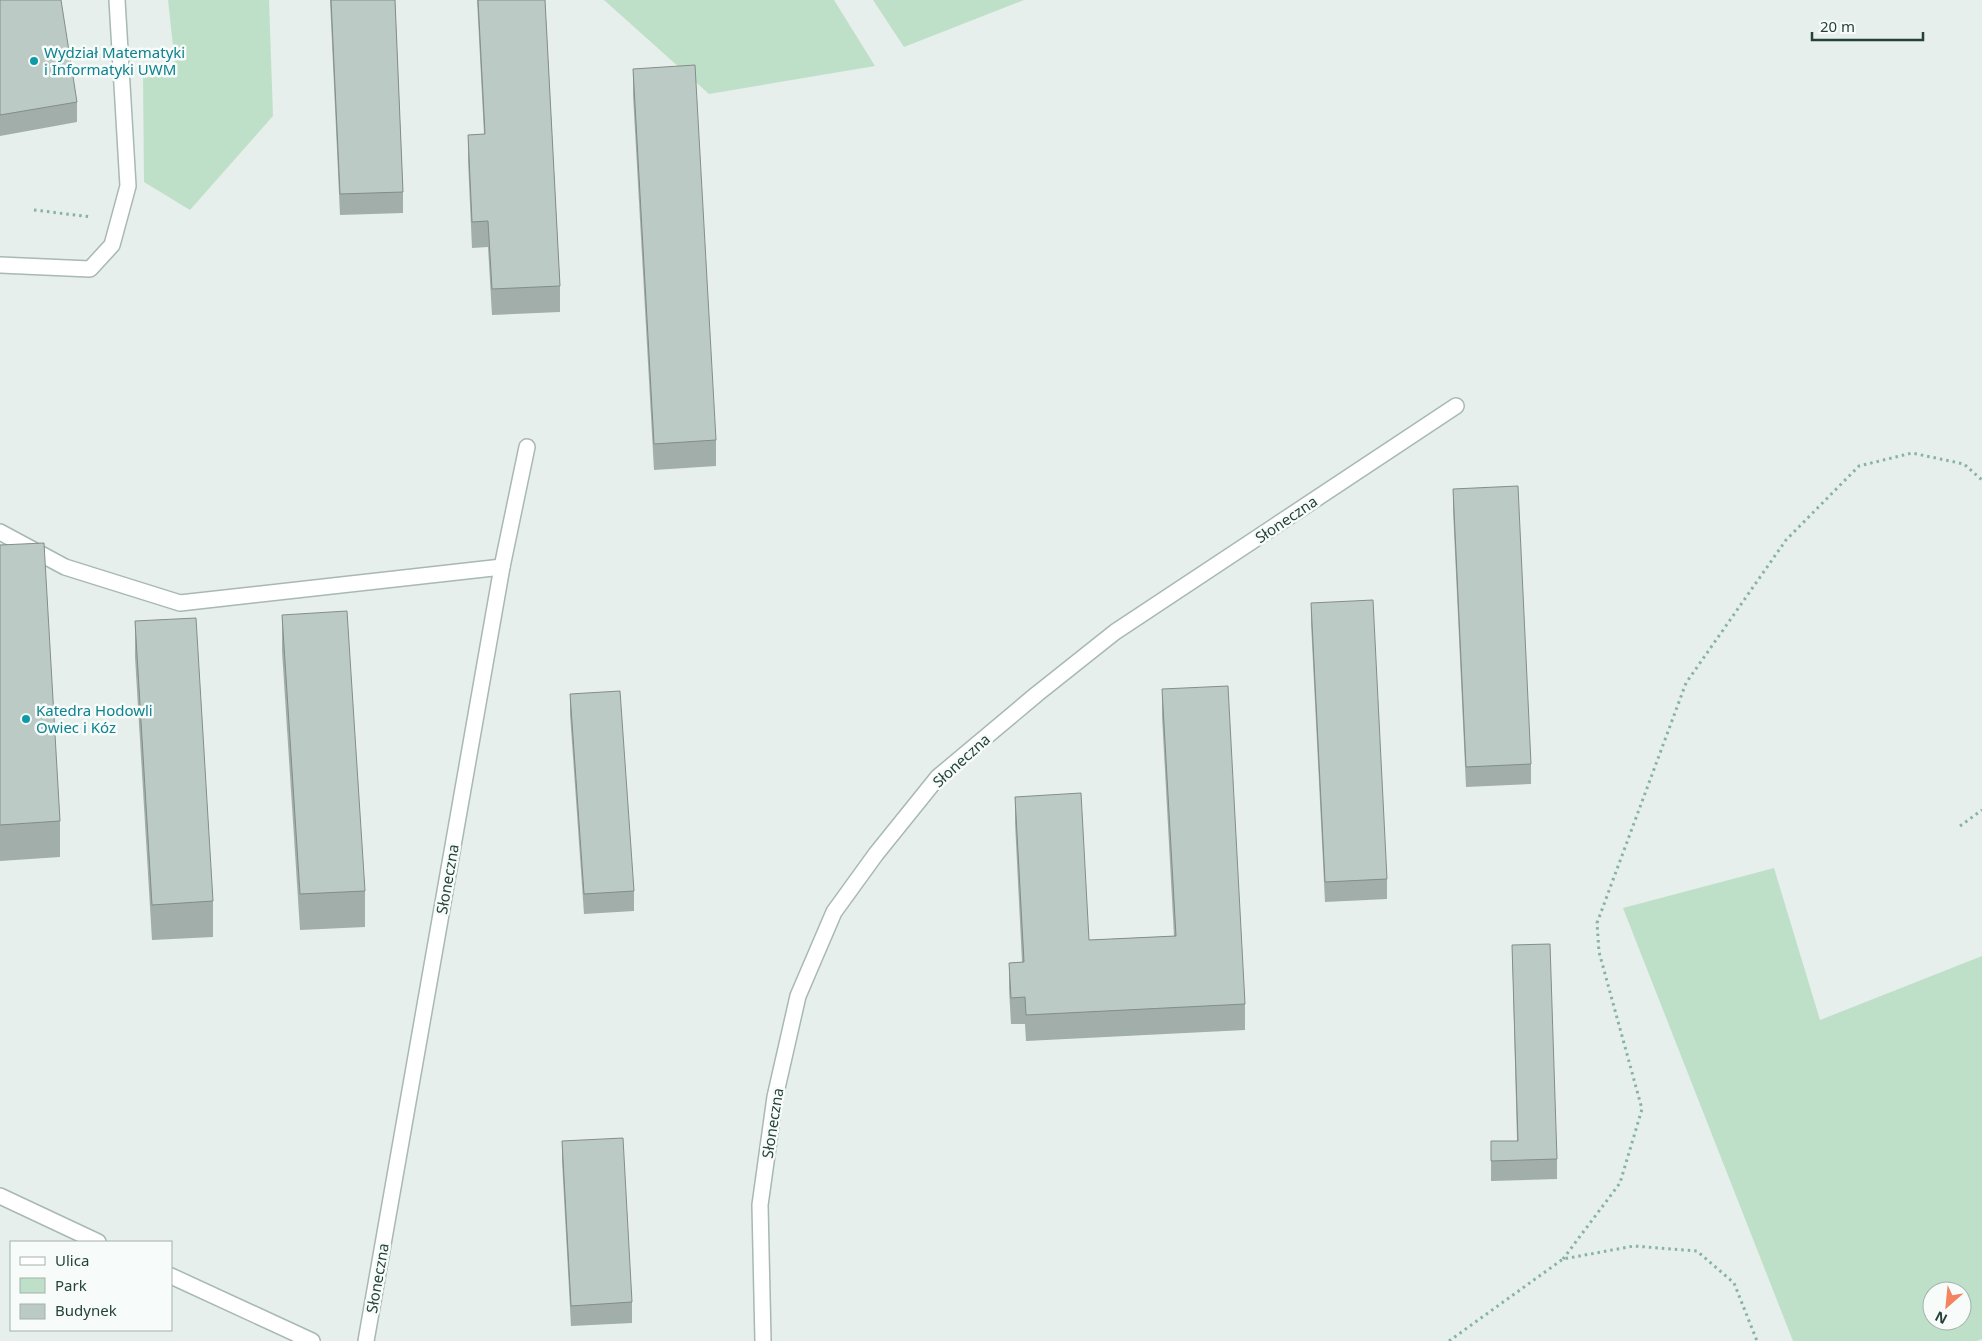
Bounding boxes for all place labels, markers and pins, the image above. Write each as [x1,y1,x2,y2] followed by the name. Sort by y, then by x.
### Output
[44,42,185,79] place label: Wydział Matematyki i Informatyki UWM
[28,55,40,67] marker: Wydział Matematyki i Informatyki UWM
[36,700,153,737] place label: Katedra Hodowli Owiec i Kóz
[20,713,32,725] marker: Katedra Hodowli Owiec i Kóz

